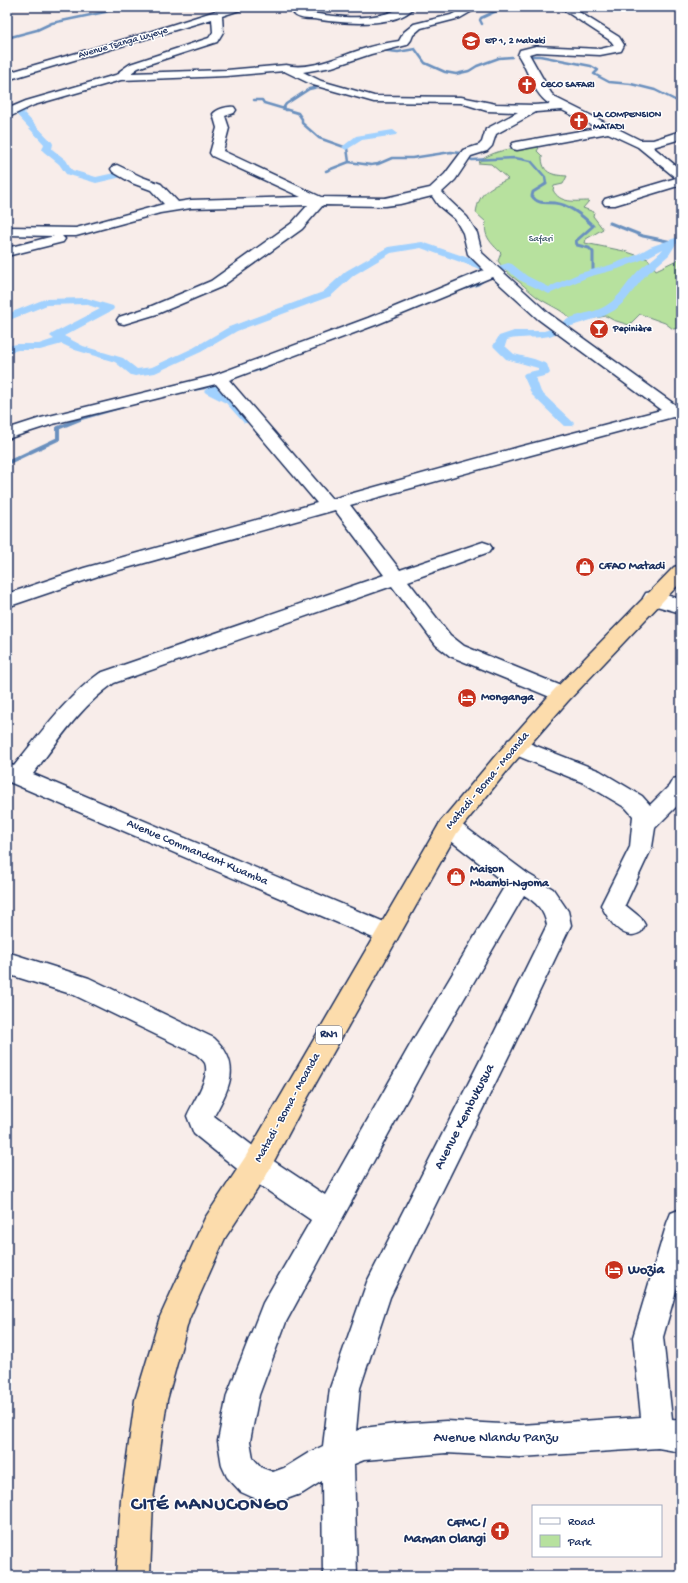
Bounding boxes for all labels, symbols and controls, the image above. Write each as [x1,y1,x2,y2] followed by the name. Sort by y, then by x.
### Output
[77,24,170,62] street label: Avenue Tsanga Luyeye
[460,30,482,52] school or university icon: EP 1, 2 Mabeki
[484,35,546,47] place label: EP 1, 2 Mabeki
[516,74,538,96] church icon: CBCO SAFARI
[540,79,595,91] place label: CBCO SAFARI
[593,109,662,133] place label: LA COMPENSION MATADI
[568,110,590,132] church icon: LA COMPENSION MATADI
[529,233,553,245] park label: Safari
[588,318,610,340] bar icon: Pepinière
[612,323,652,335] place label: Pepinière
[574,556,596,578] shop icon: CFAO Matadi
[598,560,665,574] place label: CFAO Matadi
[456,687,478,709] hotel icon: Monganga
[481,691,535,705] place label: Monganga
[443,729,533,833] street label: Matadi - Boma - Moanda
[124,817,270,889] street label: Avenue Commandant Kwamba
[470,863,550,891] place label: Maison Mbambi-Ngoma
[445,866,467,888] shop icon: Maison Mbambi-Ngoma
[316,1026,342,1044] road number: RN1
[252,1050,324,1165] street label: Matadi - Boma - Moanda
[431,1060,500,1173] street label: Avenue Kembukusua
[603,1259,625,1281] hotel icon: Wozia
[627,1262,665,1279] place label: Wozia
[433,1430,559,1447] street label: Avenue Nlandu Panzu
[130,1494,289,1517] district label: CITÉ MANUCONGO
[532,1505,662,1557] legend
[404,1515,487,1548] place label: CFMC / Maman Olangi
[568,1516,595,1530] text: Road
[489,1520,511,1542] church icon: CFMC / Maman Olangi
[567,1536,593,1550] text: Park

